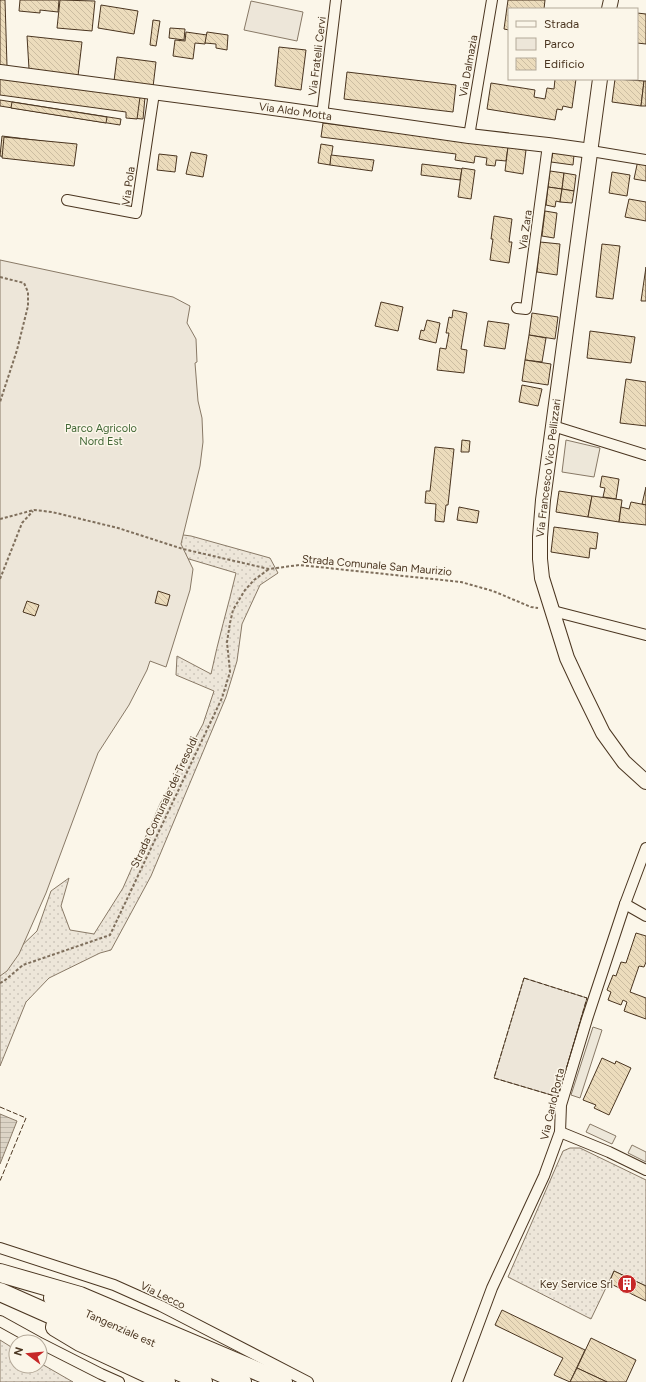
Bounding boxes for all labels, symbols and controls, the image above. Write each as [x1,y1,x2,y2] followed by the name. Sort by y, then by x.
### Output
[508,8,638,80] legend
[306,16,329,96] street label: Via Fratelli Cervi
[544,17,579,31] text: Strada
[457,34,480,98] street label: Via Dalmazia
[544,37,574,51] text: Parco
[544,57,584,71] text: Edificio
[258,100,333,123] street label: Via Aldo Motta
[119,166,138,206] street label: Via Pola
[516,209,535,251] street label: Via Zara
[534,398,563,538] street label: Via Francesco Vico Pellizzari
[65,422,137,448] park label: Parco Agricolo Nord Est
[301,552,453,579] street label: Strada Comunale San Maurizio
[128,734,201,870] street label: Strada Comunale dei Tresoldi
[538,1067,567,1141] street label: Via Carlo Porta
[616,1273,638,1295] building icon: Key Service Srl
[540,1278,613,1291] place label: Key Service Srl
[138,1279,187,1312] street label: Via Lecco
[83,1307,158,1350] street label: Tangenziale est
[8,1334,48,1374] north arrow
[11,1345,26,1357] text: N

